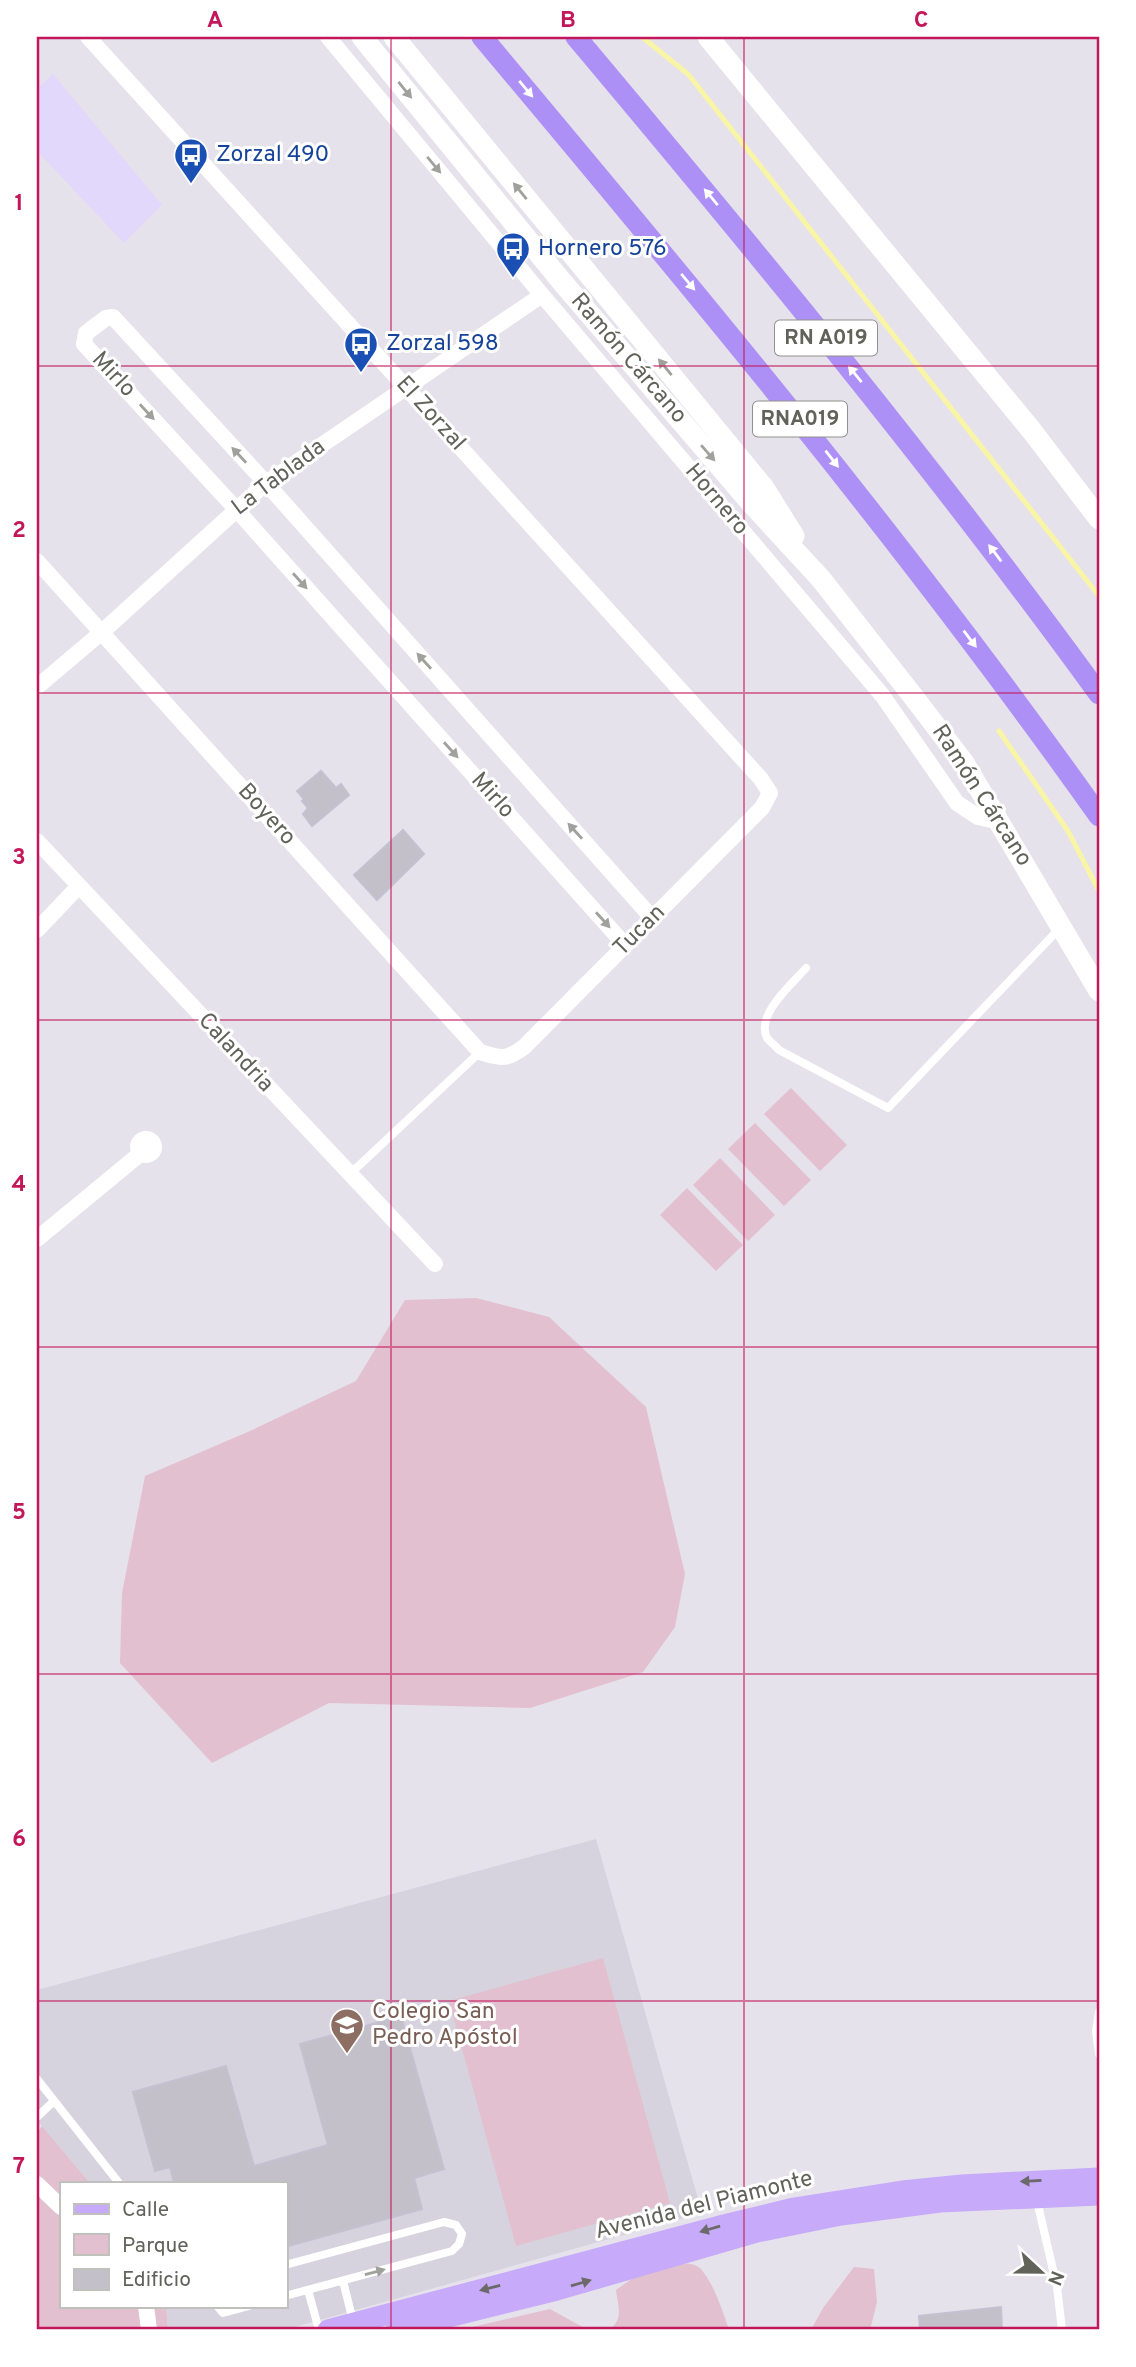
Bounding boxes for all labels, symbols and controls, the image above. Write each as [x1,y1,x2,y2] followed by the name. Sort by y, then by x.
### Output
[207,7,223,36] text: A
[560,7,576,36] text: B
[914,7,928,36] text: C
[518,80,534,98] one-way arrow
[397,81,412,98] one-way arrow
[172,136,210,185] bus stop icon: Zorzal 490
[216,141,329,170] place label: Zorzal 490
[426,156,441,173] one-way arrow
[513,182,528,200] one-way arrow
[704,189,719,206] one-way arrow
[14,190,24,219] text: 1
[494,230,532,279] bus stop icon: Hornero 576
[538,235,667,264] place label: Hornero 576
[680,274,695,291] one-way arrow
[563,288,693,430] street label: Ramón Cárcano
[775,320,877,356] road number: RN A019
[342,325,380,374] bus stop icon: Zorzal 598
[386,330,499,359] place label: Zorzal 598
[85,346,141,404] street label: Mirlo
[657,358,672,376] one-way arrow
[848,365,863,382] one-way arrow
[389,371,471,457] street label: El Zorzal
[753,402,847,436] road number: RNA019
[139,403,155,421] one-way arrow
[226,433,332,523] street label: La Tablada
[700,443,715,461] one-way arrow
[232,447,248,464] one-way arrow
[824,449,839,467] one-way arrow
[678,458,754,542] street label: Hornero
[12,517,26,546] text: 2
[988,544,1002,562] one-way arrow
[292,572,307,589] one-way arrow
[963,630,977,648] one-way arrow
[416,653,432,670] one-way arrow
[924,719,1038,873] street label: Ramón Cárcano
[443,742,459,759] one-way arrow
[464,767,520,825] street label: Mirlo
[231,778,301,852] street label: Boyero
[567,822,583,840] one-way arrow
[12,844,26,873] text: 3
[608,899,672,963] street label: Tucan
[595,911,611,929] one-way arrow
[191,1007,279,1099] street label: Calandria
[12,1171,26,1200] text: 4
[12,1499,26,1528] text: 5
[12,1826,26,1855] text: 6
[372,1998,518,2053] place label: Colegio San Pedro Apóstol
[328,2006,366,2055] school or university icon: Colegio San Pedro Apóstol
[13,2153,25,2182] text: 7
[592,2165,816,2247] street label: Avenida del Piamonte
[1020,2176,1042,2187] one-way arrow
[60,2182,287,2308] legend
[122,2197,169,2224] text: Calle
[699,2224,720,2234] one-way arrow
[122,2233,189,2260] text: Parque
[1006,2238,1076,2308] north arrow
[364,2266,386,2277] one-way arrow
[122,2267,191,2294] text: Edificio
[1041,2267,1069,2288] text: N
[570,2278,591,2288] one-way arrow
[479,2283,501,2294] one-way arrow

